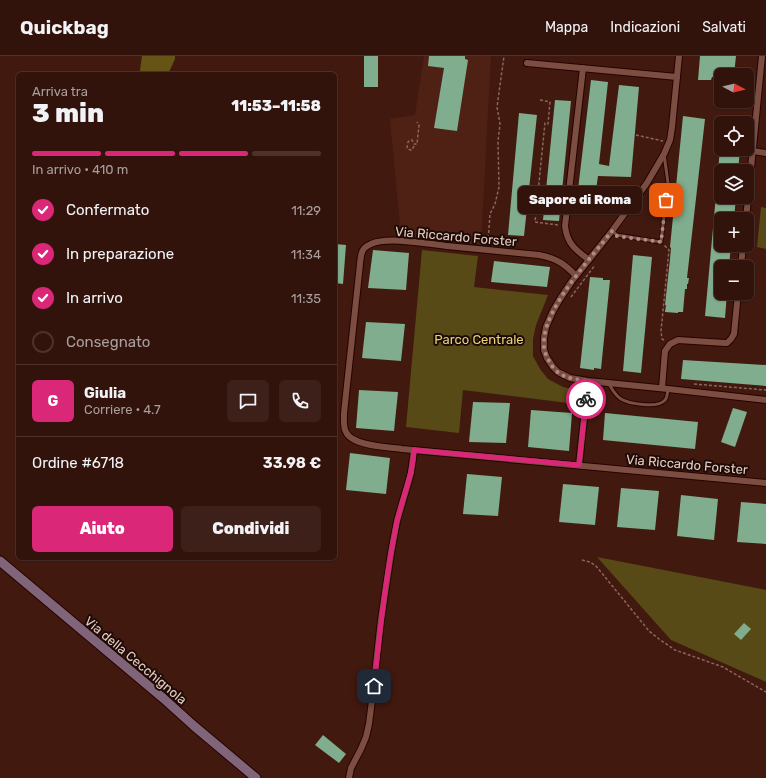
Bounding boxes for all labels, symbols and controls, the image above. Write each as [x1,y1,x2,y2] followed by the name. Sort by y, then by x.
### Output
[20,16,109,39] text: Quickbag
[545,19,588,36] text: Mappa
[610,19,680,36] text: Indicazioni
[702,19,746,36] text: Salvati
[714,68,754,108] north arrow
[714,68,754,300] map controls
[32,84,88,99] text: Arriva tra
[231,97,321,115] text: 11:53–11:58
[32,98,104,129] text: 3 min
[714,116,754,156] button: locate
[32,162,128,177] text: In arrivo · 410 m
[714,164,754,204] button: layers
[649,183,683,217] pin
[518,186,642,214] callout: Sapore di Roma
[655,189,677,211] icon: bag
[529,192,631,207] text: Sapore di Roma
[32,199,54,221] icon: check
[66,201,149,219] text: Confermato
[291,203,321,218] text: 11:29
[714,212,754,252] button: +
[394,224,517,249] street label: Via Riccardo Forster
[32,243,54,265] icon: check
[66,245,174,263] text: In preparazione
[291,247,321,262] text: 11:34
[714,260,754,300] button: −
[32,287,54,309] icon: check
[66,289,123,307] text: In arrivo
[291,291,321,306] text: 11:35
[434,332,524,347] park label: Parco Centrale
[66,333,150,351] text: Consegnato
[566,379,606,419] courier
[227,380,269,422] button: chat
[279,380,321,422] button: phone
[84,384,126,402] text: Giulia
[575,388,597,410] icon: bike
[48,392,58,410] text: G
[84,402,161,417] text: Corriere · 4.7
[625,452,748,477] street label: Via Riccardo Forster
[32,454,124,472] text: Ordine #6718
[263,454,321,472] text: 33.98 €
[32,506,173,552] button: Aiuto
[181,506,321,552] button: Condividi
[81,613,190,708] street label: Via della Cecchignola
[357,669,391,703] pin
[363,675,385,697] icon: home

